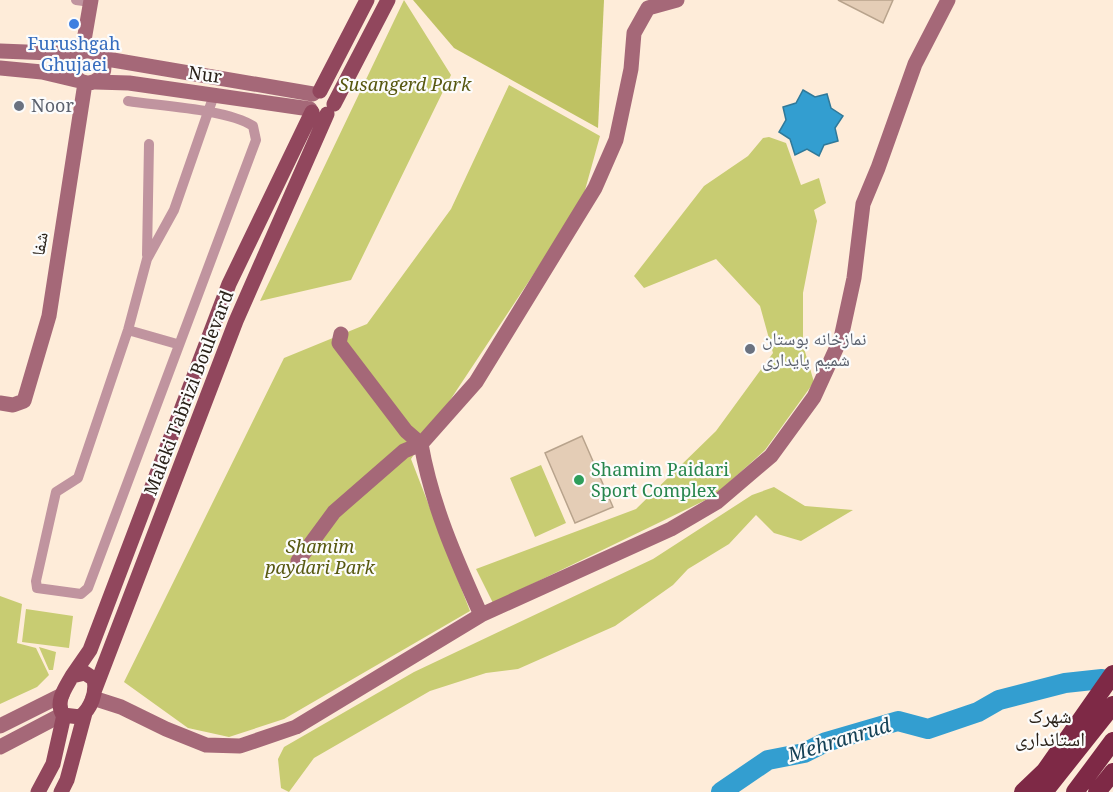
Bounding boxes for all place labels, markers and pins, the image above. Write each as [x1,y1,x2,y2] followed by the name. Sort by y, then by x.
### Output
[67,17,81,31] marker: Furushgah Ghujaei
[28,31,120,76] place label: Furushgah Ghujaei
[31,93,75,117] place label: Noor
[12,99,26,113] marker: Noor
[762,326,867,372] place label: نمازخانه بوستان شمیم پایداری
[743,342,757,356] marker: نمازخانه بوستان شمیم پایداری
[591,457,729,502] place label: Shamim Paidari Sport Complex
[572,473,586,487] marker: Shamim Paidari Sport Complex

